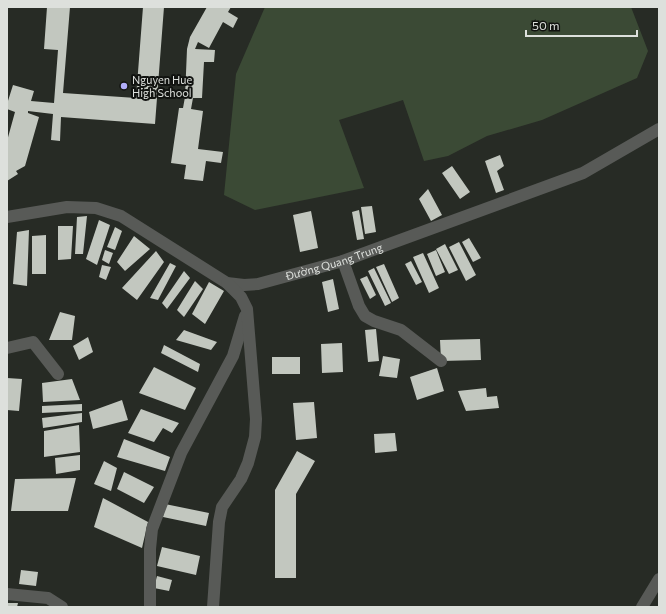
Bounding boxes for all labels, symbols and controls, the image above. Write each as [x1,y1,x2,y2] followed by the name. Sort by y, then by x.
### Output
[526,12,637,38] scale bar
[532,18,560,32] text: 50 m
[132,73,192,99] place label: Nguyen Hue High School
[119,81,129,91] marker: Nguyen Hue High School
[283,240,384,282] street label: Đường Quang Trung

